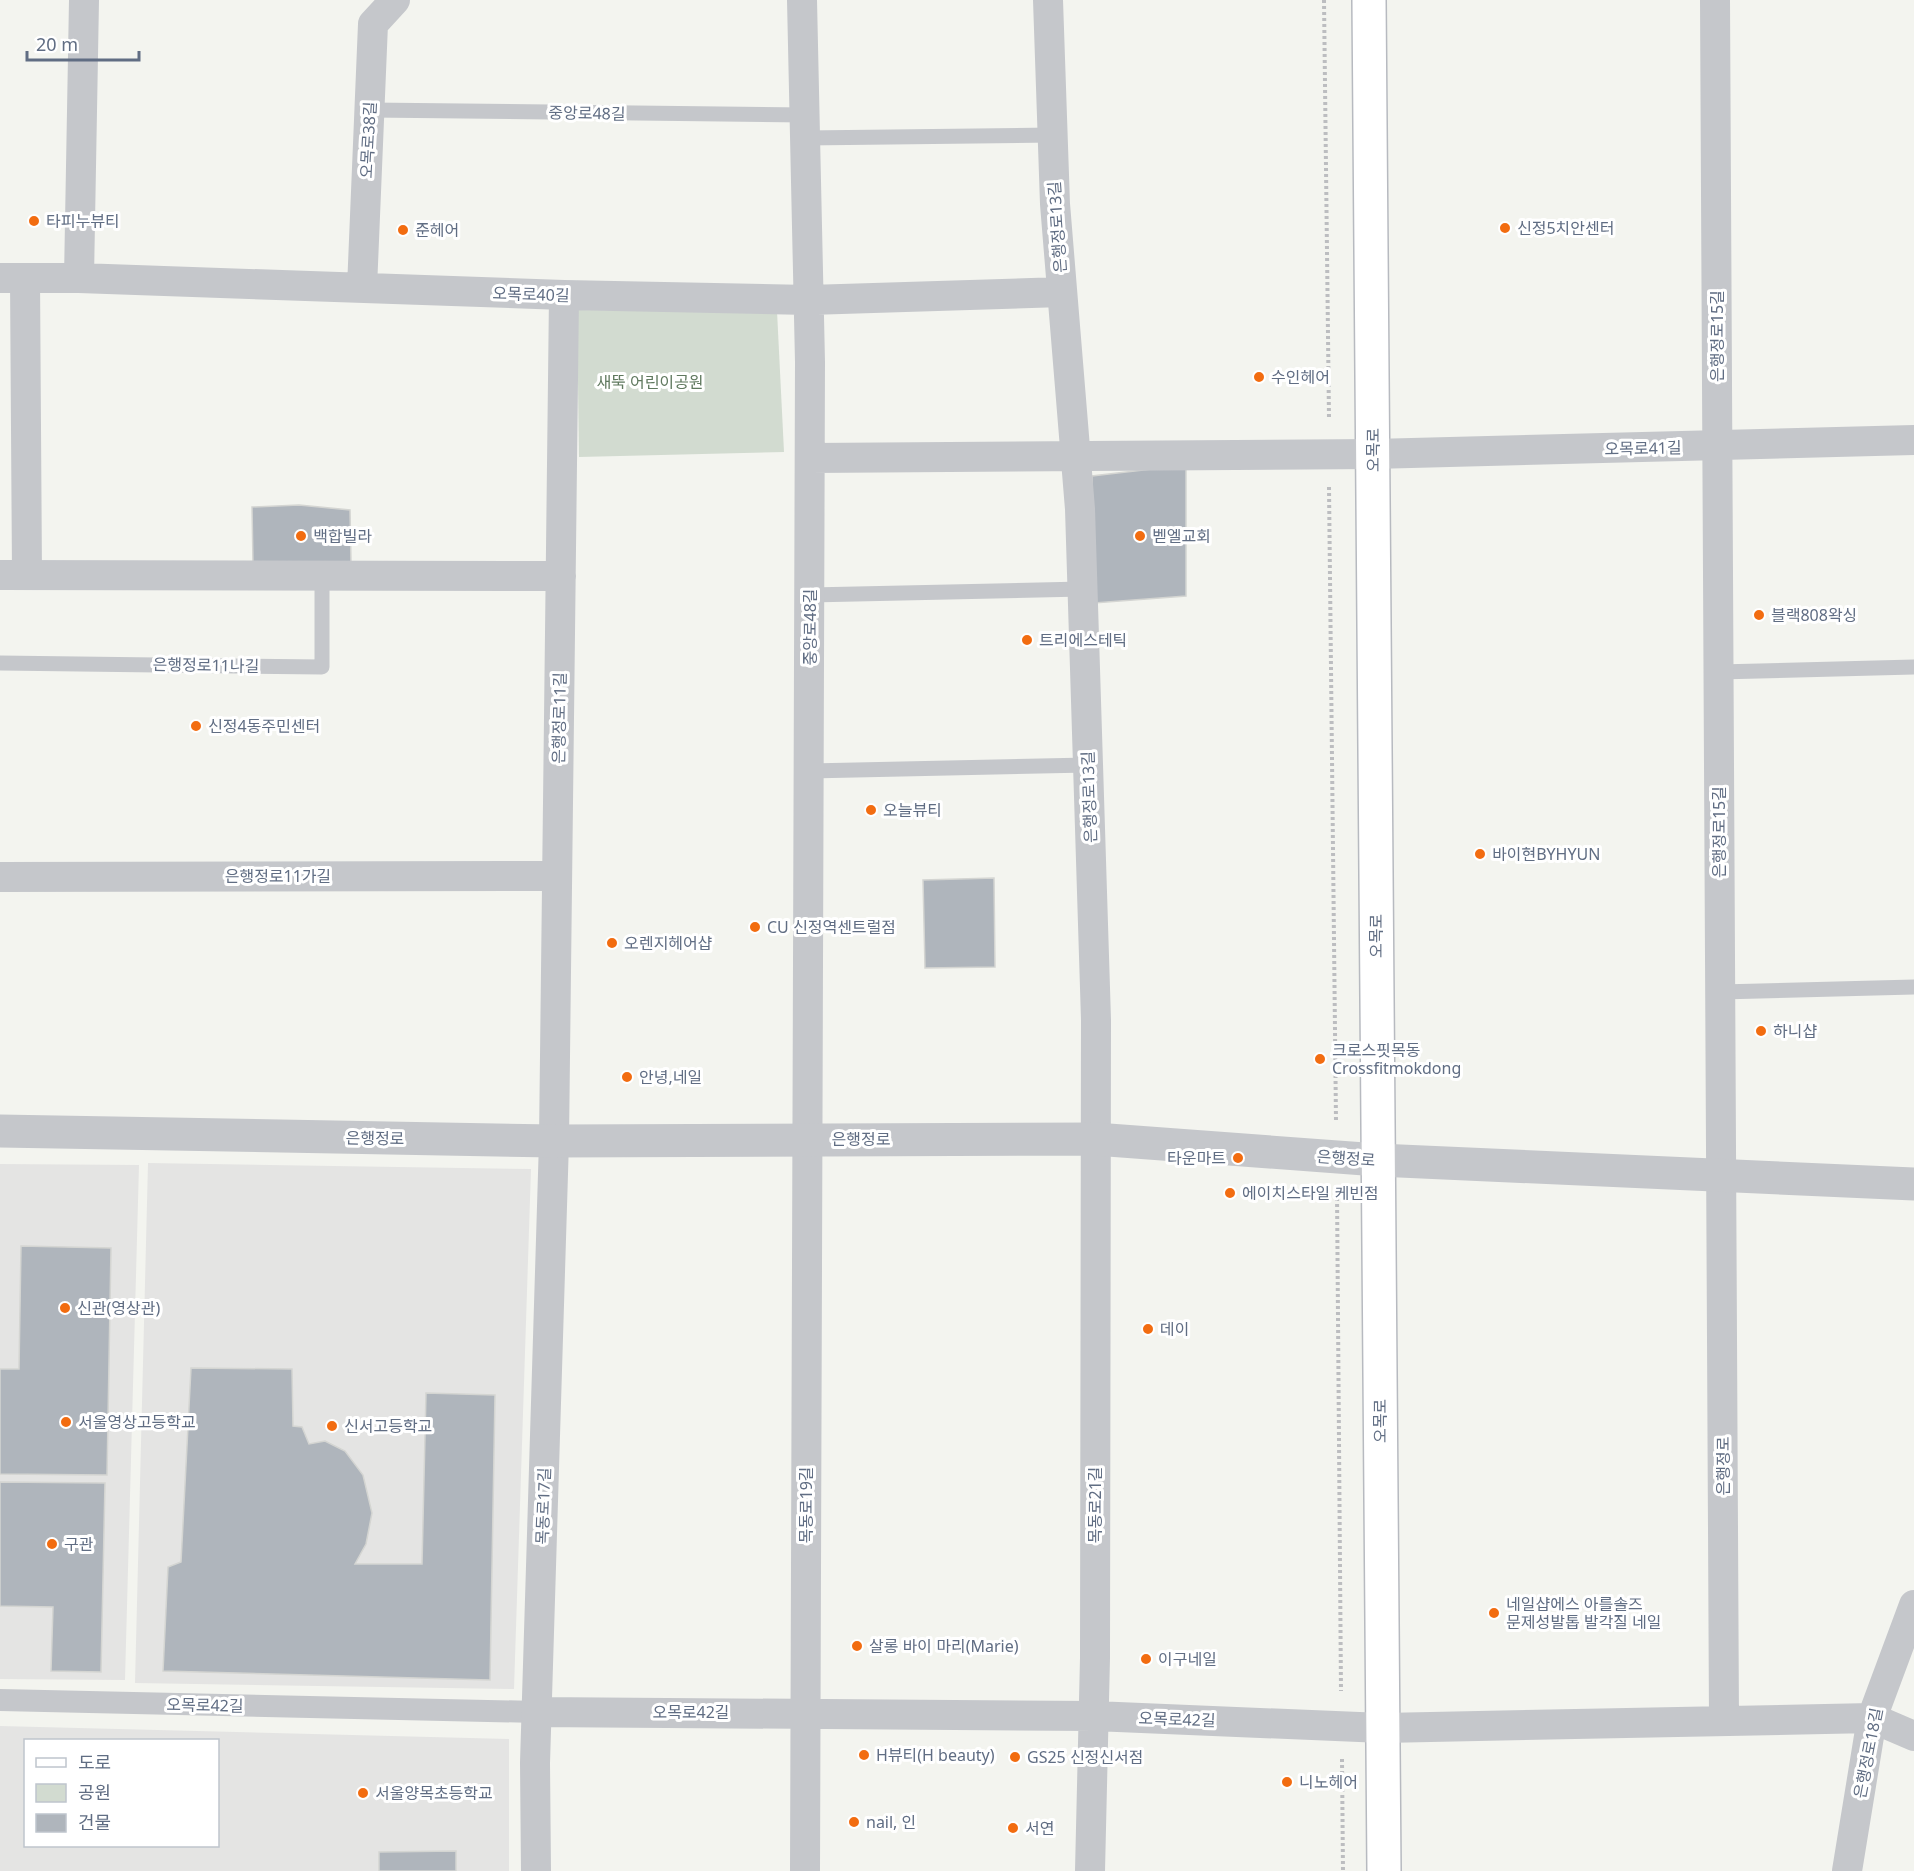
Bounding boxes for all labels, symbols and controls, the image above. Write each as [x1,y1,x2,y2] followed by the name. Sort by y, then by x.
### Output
[27,24,140,62] scale bar
[36,32,78,56] text: 20 m
[355,101,381,179] street label: 오목로38길
[548,101,626,125] street label: 중앙로48길
[1043,180,1071,274] street label: 은행정로13길
[46,210,120,232] place label: 타피누뷰티
[27,214,41,228] marker: 타피누뷰티
[1517,217,1614,239] place label: 신정5치안센터
[415,219,459,241] place label: 준헤어
[1498,221,1512,235] marker: 신정5치안센터
[396,223,410,237] marker: 준헤어
[492,282,570,306] street label: 오목로40길
[1706,290,1728,382] street label: 은행정로15길
[1271,366,1330,388] place label: 수인헤어
[1252,370,1266,384] marker: 수인헤어
[596,371,704,393] park label: 새뚝 어린이공원
[1362,428,1384,472] street label: 오목로
[1604,436,1682,460] street label: 오목로41길
[313,525,372,547] place label: 백합빌라
[1152,525,1211,547] place label: 벧엘교회
[294,529,308,543] marker: 백합빌라
[1133,529,1147,543] marker: 벧엘교회
[799,588,821,666] street label: 중앙로48길
[1771,604,1857,626] place label: 블랙808왁싱
[1752,608,1766,622] marker: 블랙808왁싱
[1039,629,1127,651] place label: 트리에스테틱
[1020,633,1034,647] marker: 트리에스테틱
[153,653,259,677] street label: 은행정로11나길
[547,672,571,764] street label: 은행정로11길
[208,715,320,737] place label: 신정4동주민센터
[189,719,203,733] marker: 신정4동주민센터
[1076,751,1102,843] street label: 은행정로13길
[1708,786,1730,878] street label: 은행정로15길
[883,799,942,821] place label: 오늘뷰티
[864,803,878,817] marker: 오늘뷰티
[1492,843,1600,865] place label: 바이현BYHYUN
[1473,847,1487,861] marker: 바이현BYHYUN
[225,865,331,887] street label: 은행정로11가길
[1365,914,1387,958] street label: 오목로
[767,916,896,938] place label: CU 신정역센트럴점
[748,920,762,934] marker: CU 신정역센트럴점
[624,932,713,954] place label: 오렌지헤어샵
[605,936,619,950] marker: 오렌지헤어샵
[1773,1020,1817,1042] place label: 하니샵
[1754,1024,1768,1038] marker: 하니샵
[1332,1039,1461,1079] place label: 크로스핏목동 Crossfitmokdong
[1313,1052,1327,1066] marker: 크로스핏목동 Crossfitmokdong
[639,1066,702,1088] place label: 안녕,네일
[620,1070,634,1084] marker: 안녕,네일
[345,1126,405,1150] street label: 은행정로
[832,1128,891,1150] street label: 은행정로
[1316,1145,1376,1171] street label: 은행정로
[1167,1147,1226,1169] place label: 타운마트
[1231,1151,1245,1165] marker: 타운마트
[1242,1182,1379,1204] place label: 에이치스타일 케빈점
[1223,1186,1237,1200] marker: 에이치스타일 케빈점
[77,1297,160,1319] place label: 신관(영상관)
[58,1301,72,1315] marker: 신관(영상관)
[1160,1318,1189,1340] place label: 데이
[1141,1322,1155,1336] marker: 데이
[1369,1399,1391,1443] street label: 오목로
[78,1411,196,1433] place label: 서울영상고등학교
[59,1415,73,1429] marker: 서울영상고등학교
[344,1415,432,1437] place label: 신서고등학교
[325,1419,339,1433] marker: 신서고등학교
[1712,1436,1734,1495] street label: 은행정로
[795,1466,817,1544] street label: 목동로19길
[1084,1466,1106,1544] street label: 목동로21길
[531,1467,555,1545] street label: 목동로17길
[64,1533,94,1555] place label: 구관
[45,1537,59,1551] marker: 구관
[1506,1593,1662,1633] place label: 네일샵에스 아를솔즈 문제성발톱 발각질 네일
[1487,1606,1501,1620] marker: 네일샵에스 아를솔즈 문제성발톱 발각질 네일
[869,1635,1019,1657] place label: 살롱 바이 마리(Marie)
[850,1639,864,1653] marker: 살롱 바이 마리(Marie)
[1158,1648,1217,1670] place label: 이구네일
[1139,1652,1153,1666] marker: 이구네일
[166,1693,244,1717] street label: 오목로42길
[652,1701,730,1723] street label: 오목로42길
[1848,1706,1888,1800] street label: 은행정로18길
[1138,1707,1216,1731] street label: 오목로42길
[24,1739,219,1847] legend
[876,1744,995,1766] place label: H뷰티(H beauty)
[1027,1746,1144,1768] place label: GS25 신정신서점
[857,1748,871,1762] marker: H뷰티(H beauty)
[78,1750,111,1774] text: 도로
[1008,1750,1022,1764] marker: GS25 신정신서점
[1299,1771,1358,1793] place label: 니노헤어
[1280,1775,1294,1789] marker: 니노헤어
[78,1780,111,1804] text: 공원
[375,1782,493,1804] place label: 서울양목초등학교
[356,1786,370,1800] marker: 서울양목초등학교
[78,1810,111,1834] text: 건물
[866,1811,916,1833] place label: nail, 인
[847,1815,861,1829] marker: nail, 인
[1025,1817,1054,1839] place label: 서연
[1006,1821,1020,1835] marker: 서연

